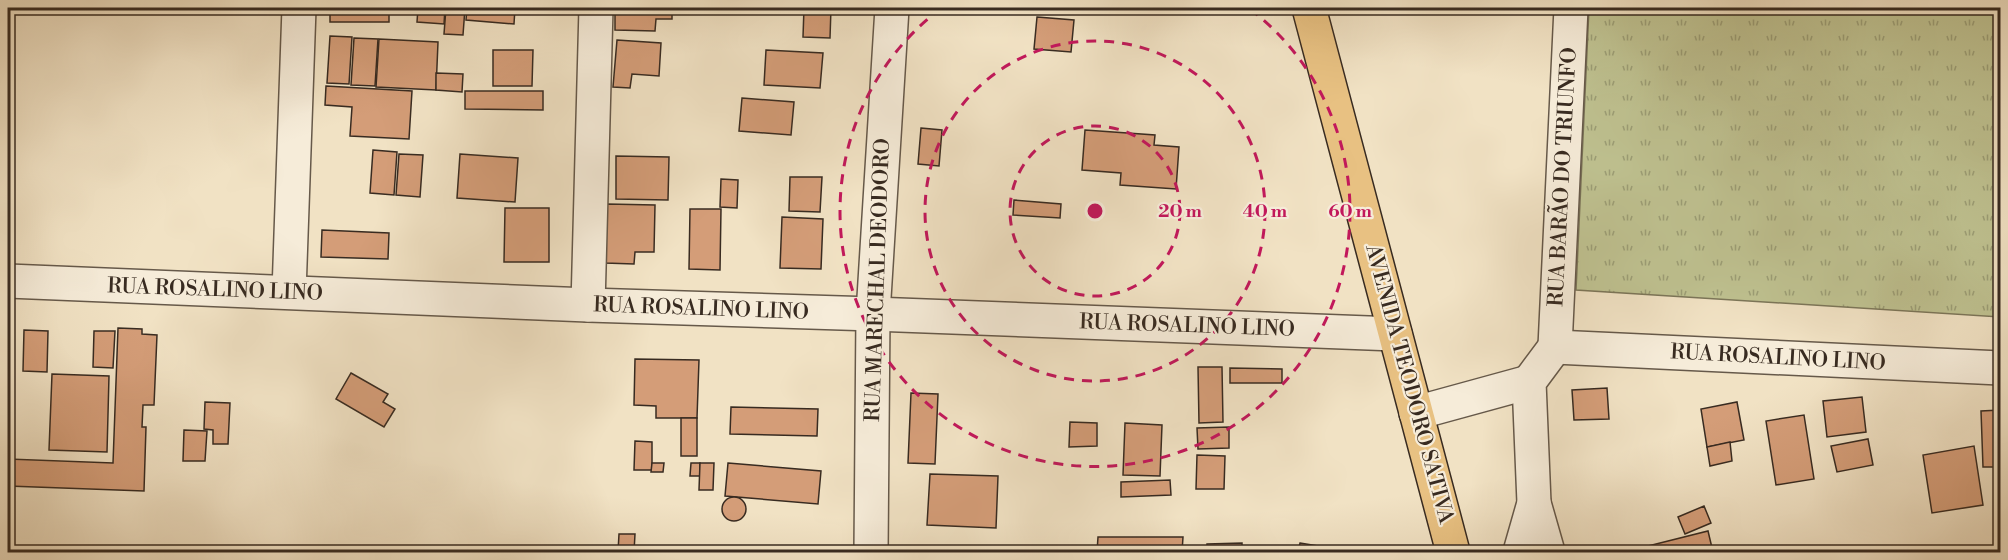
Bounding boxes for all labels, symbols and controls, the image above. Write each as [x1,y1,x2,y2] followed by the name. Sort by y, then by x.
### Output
[1541,46,1583,307] street label: RUA BARÃO DO TRIUNFO
[860,138,896,422] street label: RUA MARECHAL DEODORO
[1158,200,1202,223] text: 20 m
[1243,200,1288,223] text: 40 m
[1328,200,1372,223] text: 60 m
[1085,201,1105,221] centre of rings
[1359,241,1459,527] street label: AVENIDA TEODORO SATIVA
[107,273,323,307] street label: RUA ROSALINO LINO
[593,292,809,326] street label: RUA ROSALINO LINO
[1079,309,1295,343] street label: RUA ROSALINO LINO
[1670,339,1886,377] street label: RUA ROSALINO LINO

